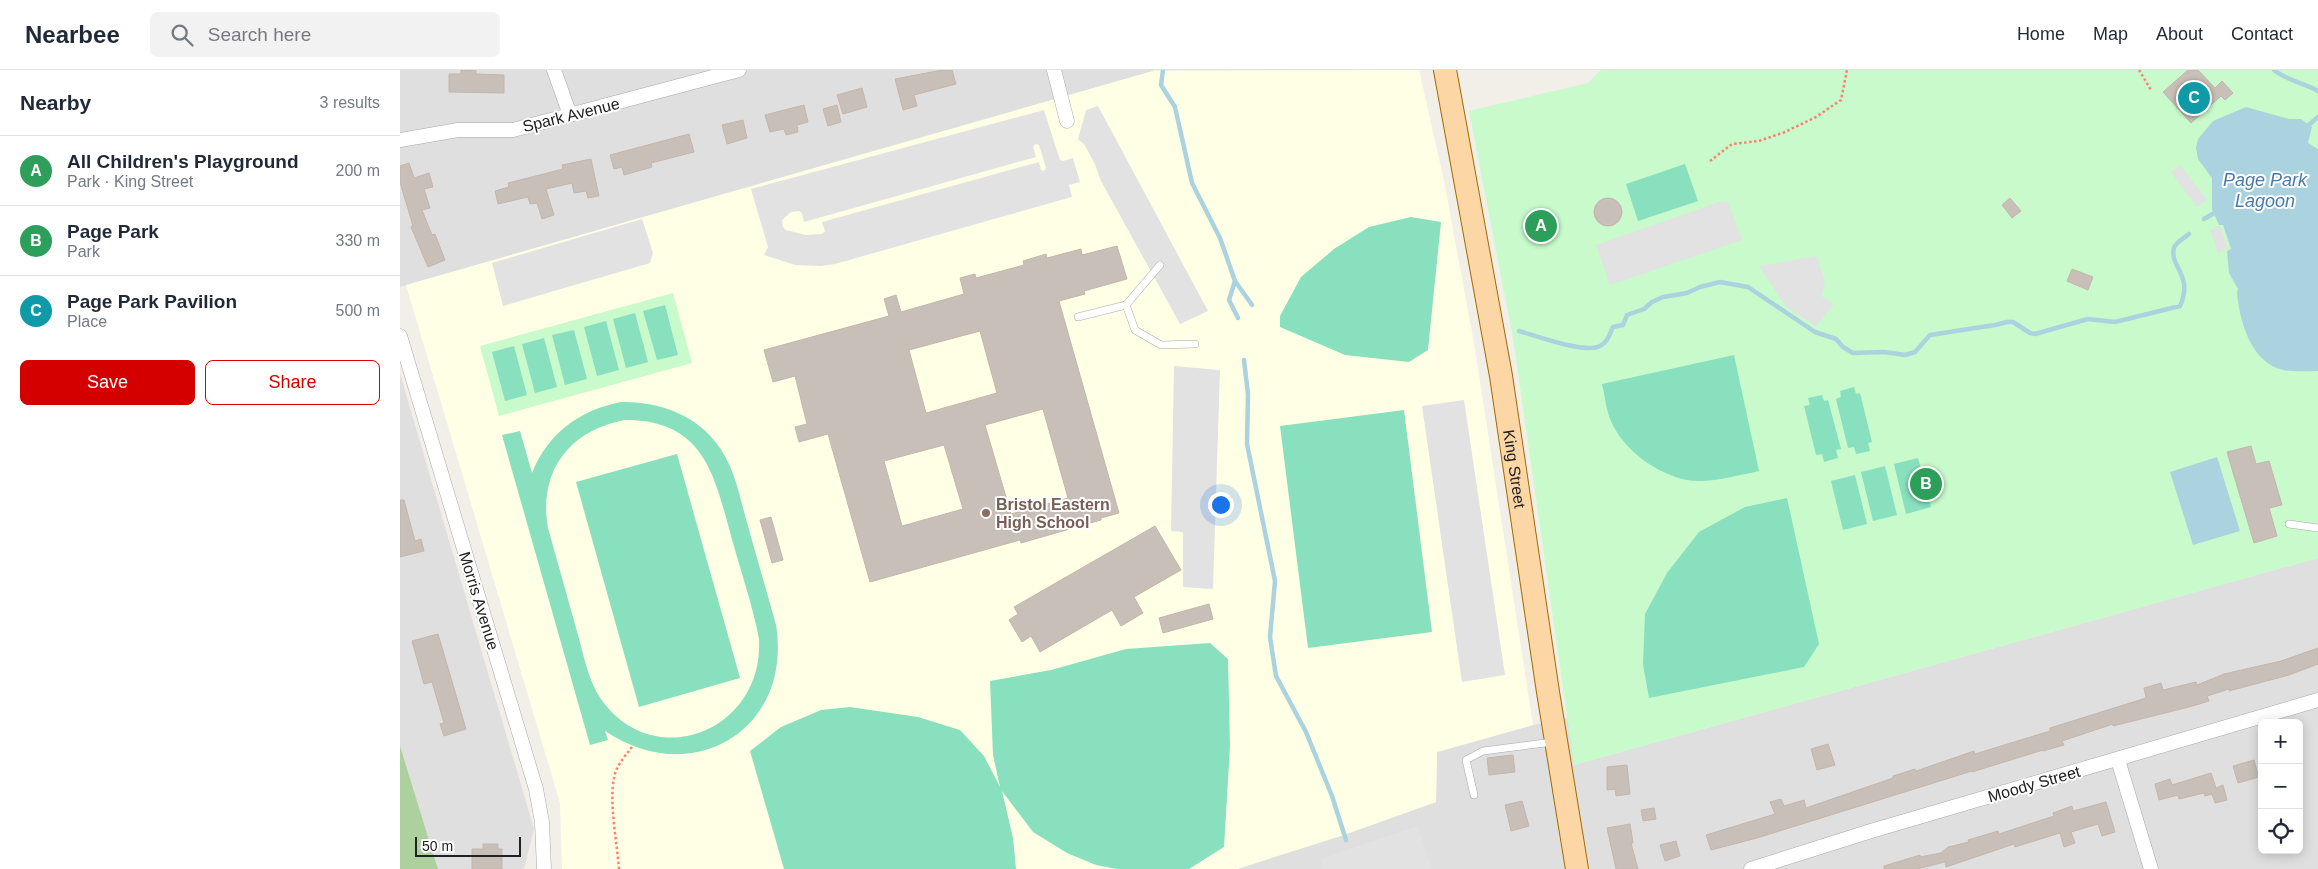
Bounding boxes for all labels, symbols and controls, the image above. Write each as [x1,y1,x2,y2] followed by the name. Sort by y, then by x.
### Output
[150,12,500,57] search box
[25,21,120,48] text: Nearbee
[168,21,196,49] icon: search
[208,24,311,45] text: Search here
[2017,24,2065,44] text: Home
[2093,24,2128,44] text: Map
[2156,24,2203,44] text: About
[2231,24,2293,44] text: Contact
[2178,79,2210,117] pin: C
[20,91,91,114] text: Nearby
[320,94,380,111] text: 3 results
[521,95,621,135] street label: Spark Avenue
[67,151,299,172] text: All Children's Playground
[30,162,42,179] text: A
[336,162,380,179] text: 200 m
[2223,170,2308,211] water label: Page Park Lagoon
[67,173,193,190] text: Park · King Street
[1525,207,1557,245] pin: A
[67,221,159,242] text: Page Park
[30,232,42,249] text: B
[336,232,380,249] text: 330 m
[67,243,100,260] text: Park
[67,291,237,312] text: Page Park Pavilion
[30,302,42,319] text: C
[336,302,380,319] text: 500 m
[67,313,107,330] text: Place
[20,360,195,405] button: Save
[205,360,380,405] button: Share
[1501,428,1529,510] street label: King Street
[1910,465,1942,503] pin: B
[1208,492,1234,518] your location
[996,496,1110,531] place label: Bristol Eastern High School
[980,507,992,519] marker: Bristol Eastern High School
[456,550,502,652] street label: Morris Avenue
[2258,719,2303,854] map controls
[2258,719,2303,764] button: +
[1986,763,2083,805] street label: Moody Street
[2258,764,2303,809] button: −
[2258,809,2303,854] button: locate
[415,834,521,857] scale bar
[422,838,453,854] text: 50 m

